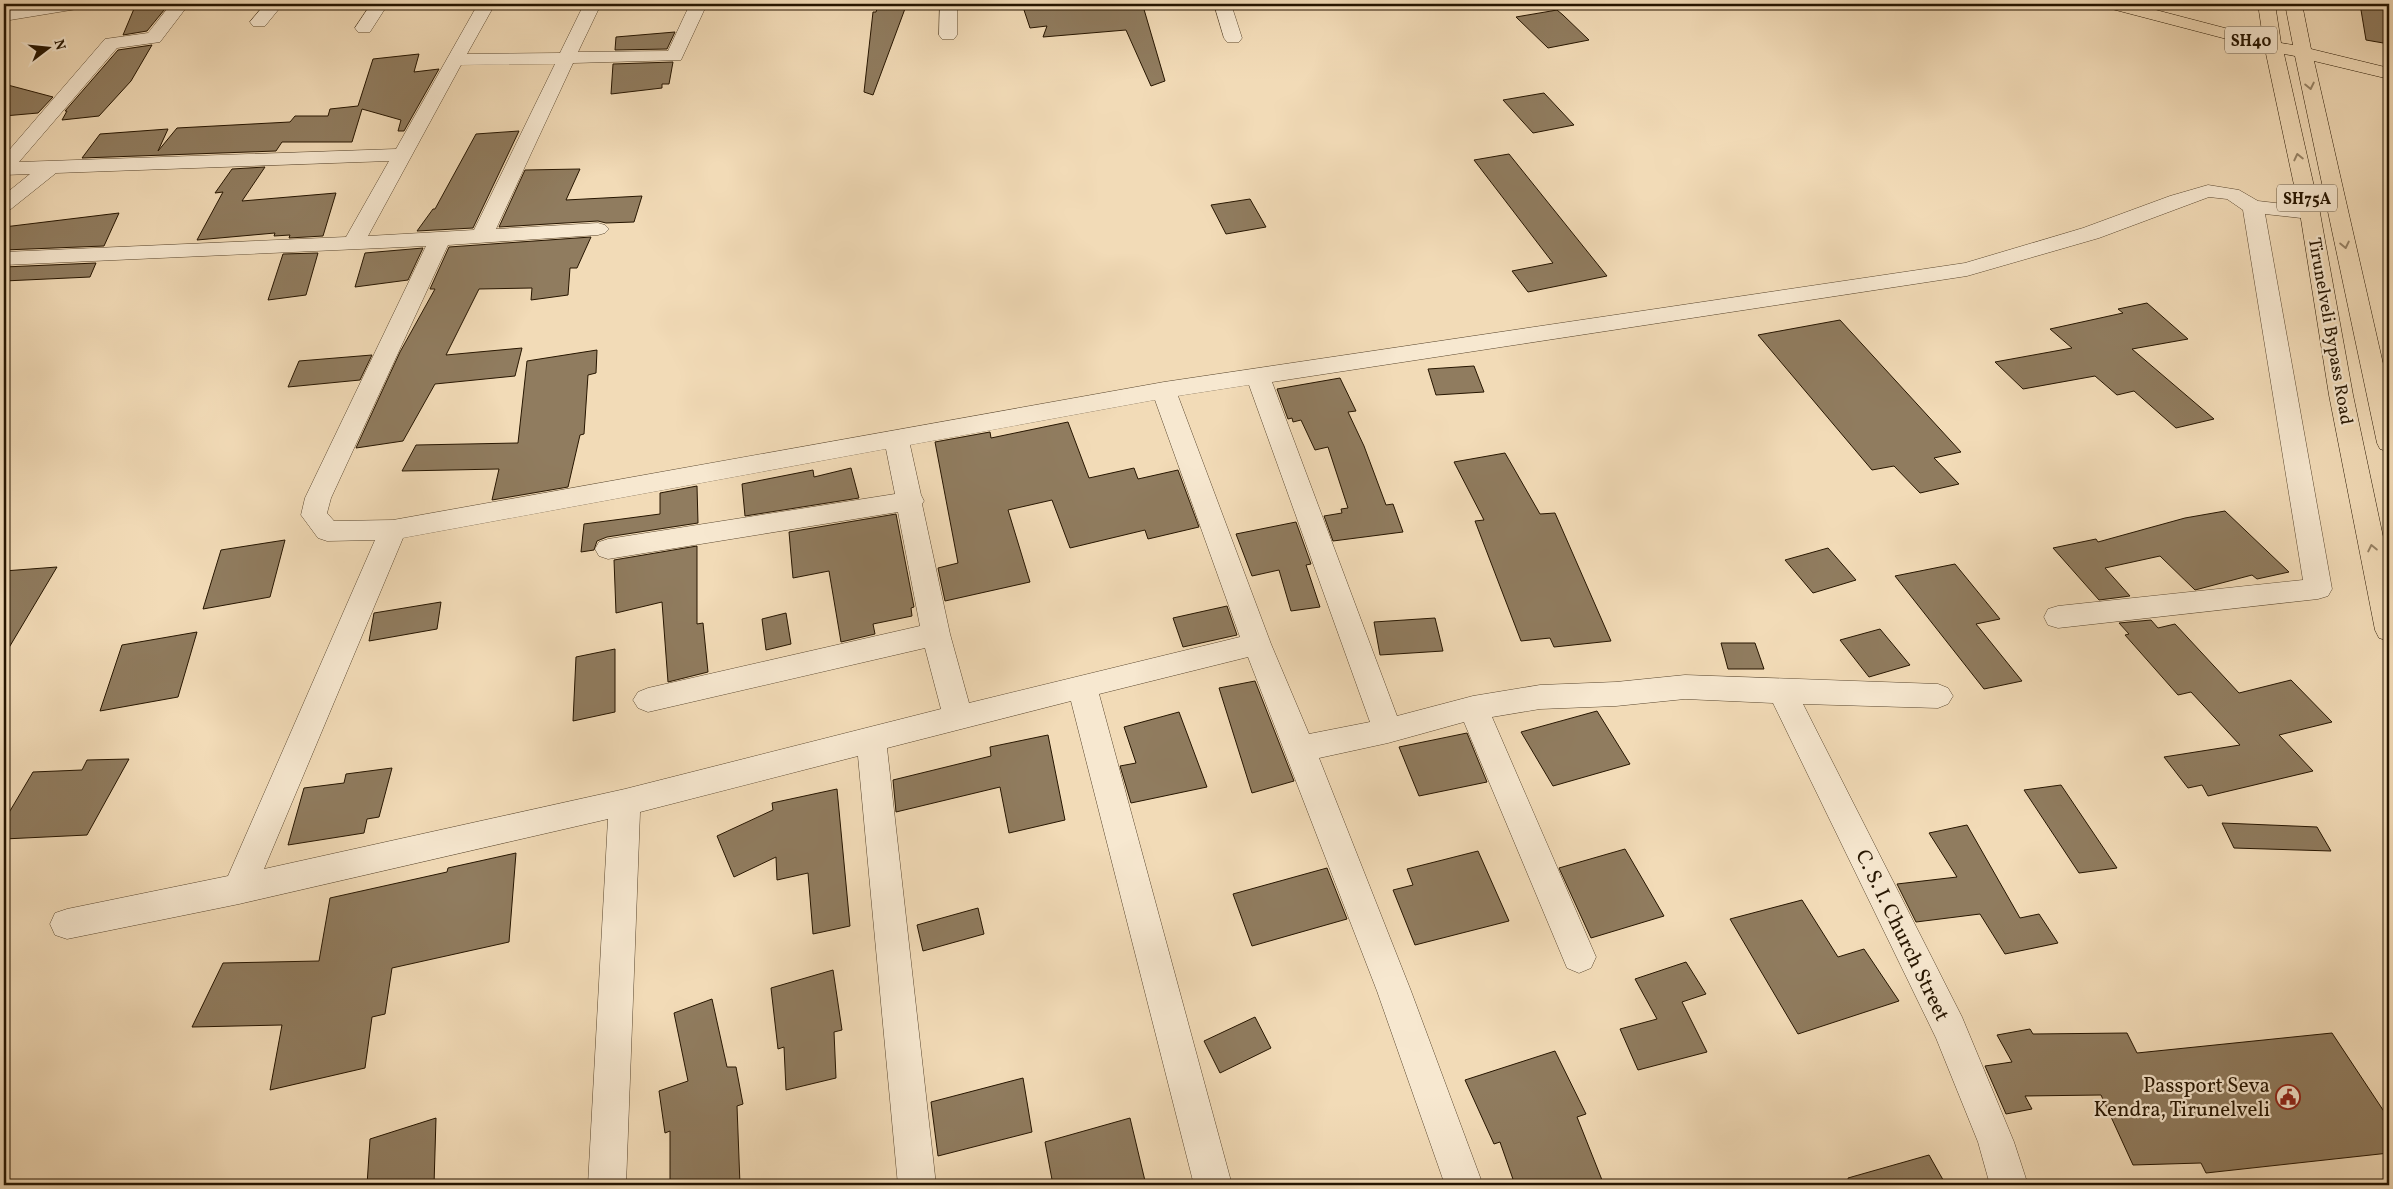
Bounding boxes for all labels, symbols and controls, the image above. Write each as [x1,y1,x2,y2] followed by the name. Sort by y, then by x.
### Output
[22,22,72,72] north arrow
[2225,26,2277,54] road number: SH40
[49,37,70,52] text: N
[2304,82,2315,90] one-way arrow
[2293,153,2304,162] one-way arrow
[2277,184,2337,212] road number: SH75A
[2301,236,2358,427] street label: Tirunelveli Bypass Road
[2339,240,2350,249] one-way arrow
[2368,543,2378,552] one-way arrow
[1847,845,1956,1026] street label: C. S. I. Church Street
[2094,1072,2270,1125] place label: Passport Seva Kendra, Tirunelveli
[2275,1084,2301,1110] public building icon: Passport Seva Kendra, Tirunelveli

